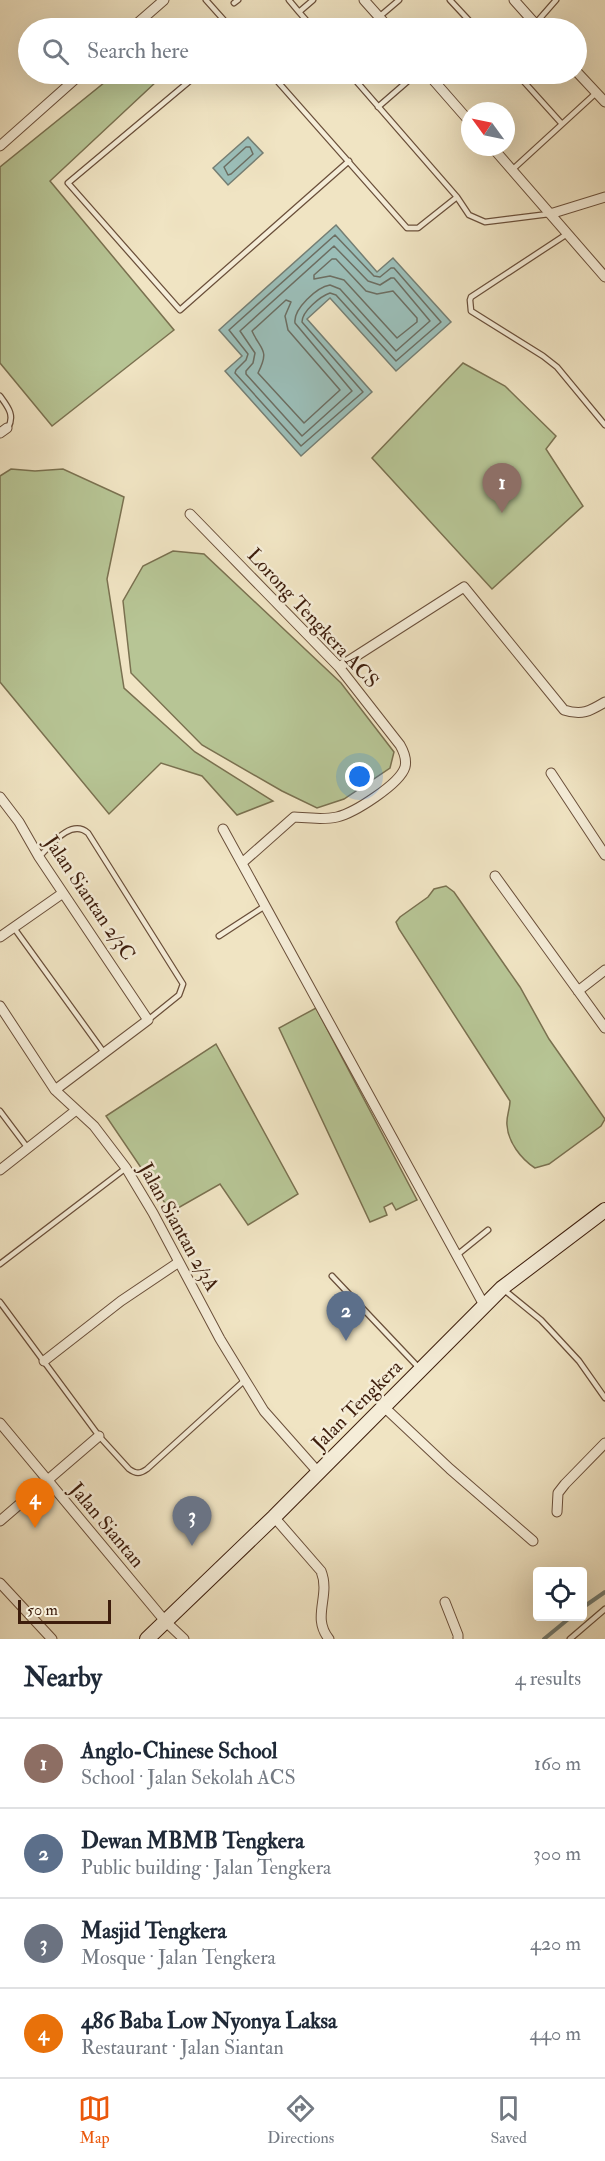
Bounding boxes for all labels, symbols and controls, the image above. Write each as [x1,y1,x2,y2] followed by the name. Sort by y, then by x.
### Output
[18,18,587,84] search box
[39,35,72,68] icon: search
[87,37,189,65] text: Search here
[461,102,515,156] north arrow
[482,464,522,513] pin: 1
[242,543,384,693] street label: Lorong Tengkera ACS
[345,762,374,791] your location
[38,830,141,965] street label: Jalan Siantan 2/3C
[133,1157,225,1296] street label: Jalan Siantan 2/3A
[326,1292,366,1341] pin: 2
[306,1354,408,1456] street label: Jalan Tengkera
[63,1477,150,1573] street label: Jalan Siantan
[15,1478,54,1528] pin: 4
[172,1496,212,1546] pin: 3
[533,1567,587,1621] map controls
[533,1567,587,1621] button: locate
[18,1597,111,1624] scale bar
[27,1600,58,1620] text: 50 m
[24,1662,102,1694] text: Nearby
[515,1666,581,1691] text: 4 results
[81,1737,277,1765] text: Anglo-Chinese School
[40,1751,47,1776] text: 1
[534,1751,581,1776] text: 160 m
[81,1765,296,1790] text: School · Jalan Sekolah ACS
[81,1827,304,1855] text: Dewan MBMB Tengkera
[38,1841,49,1866] text: 2
[533,1841,581,1866] text: 300 m
[81,1855,331,1880] text: Public building · Jalan Tengkera
[81,1917,227,1945] text: Masjid Tengkera
[40,1931,47,1956] text: 3
[530,1931,581,1956] text: 420 m
[81,1945,276,1970] text: Mosque · Jalan Tengkera
[81,2007,337,2035] text: 486 Baba Low Nyonya Laksa
[38,2021,49,2046] text: 4
[529,2021,581,2046] text: 440 m
[81,2035,284,2060] text: Restaurant · Jalan Siantan
[78,2092,111,2148] tab: Map
[267,2092,334,2148] tab: Directions
[490,2092,527,2148] tab: Saved

